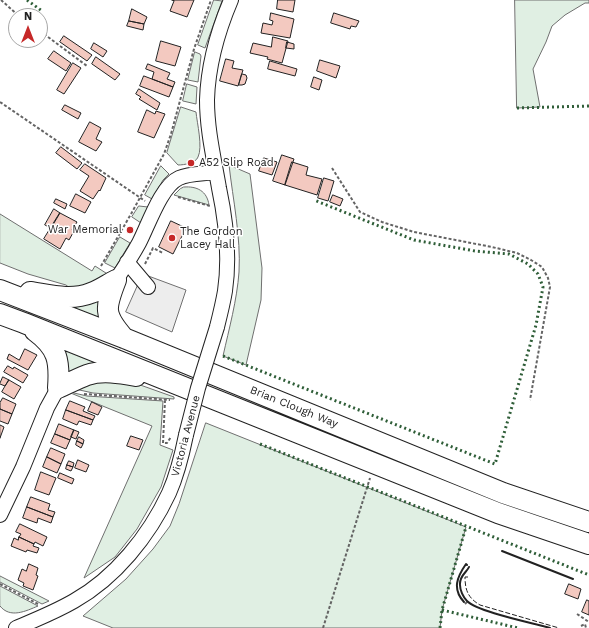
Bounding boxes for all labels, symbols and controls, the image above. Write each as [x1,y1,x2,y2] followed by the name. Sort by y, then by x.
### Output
[8,8,48,48] north arrow
[24,10,32,23] text: N
[199,156,274,170] place label: A52 Slip Road
[186,158,196,168] marker: A52 Slip Road
[48,223,122,237] place label: War Memorial
[125,225,135,235] marker: War Memorial
[180,225,243,251] place label: The Gordon Lacey Hall
[167,233,177,243] marker: The Gordon Lacey Hall
[248,383,340,431] street label: Brian Clough Way
[169,394,203,478] street label: Victoria Avenue

